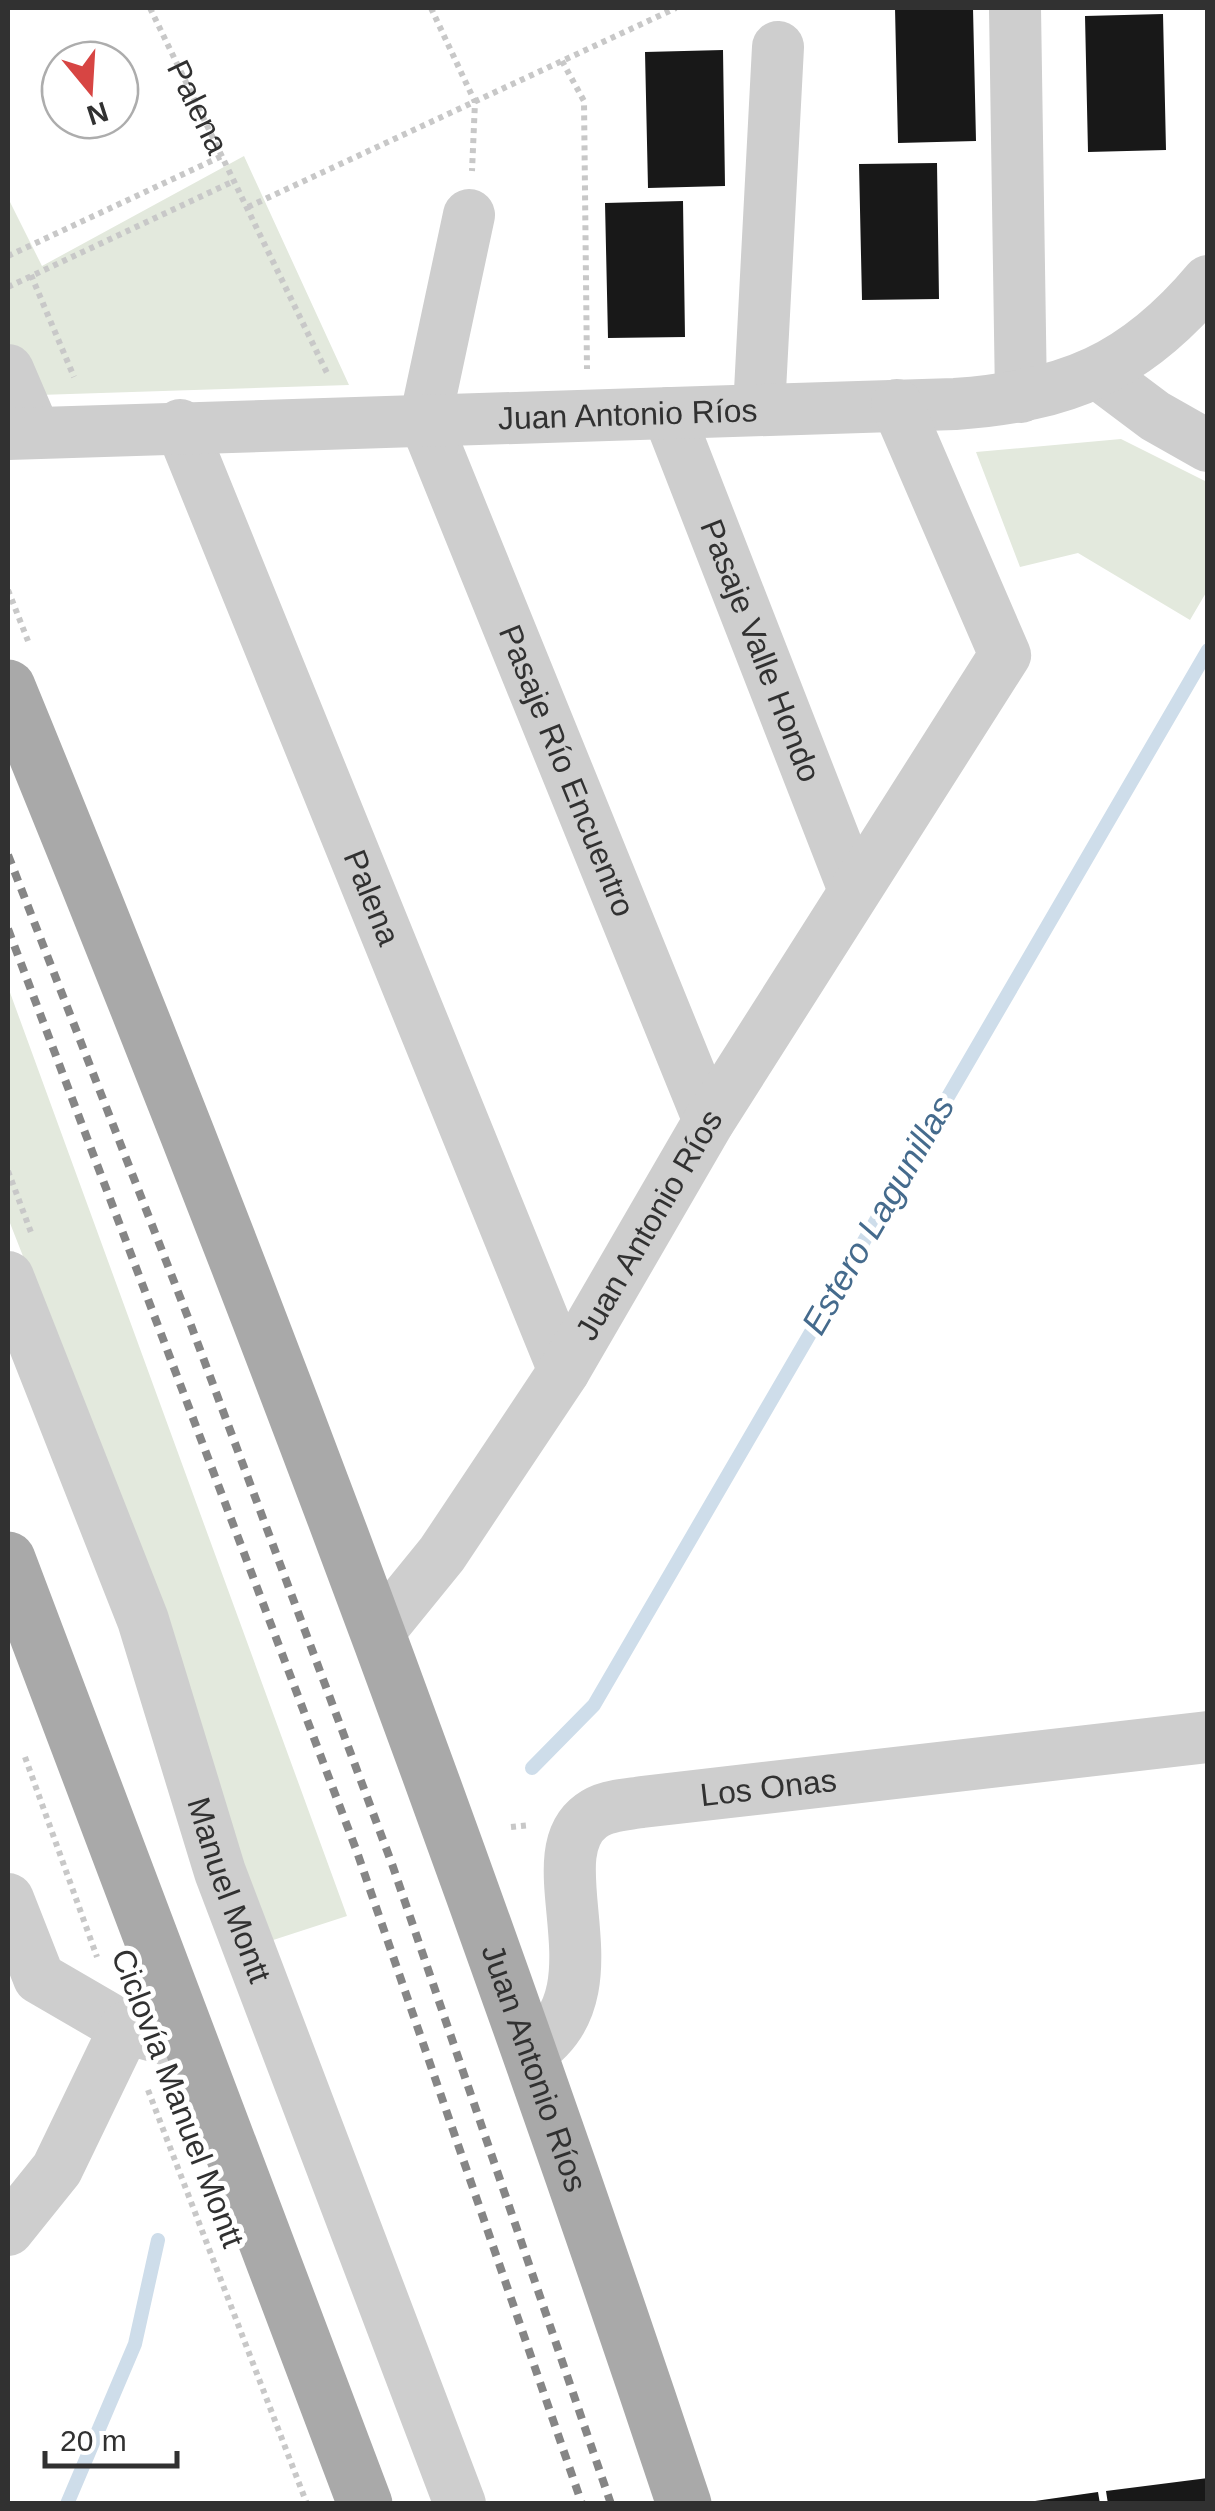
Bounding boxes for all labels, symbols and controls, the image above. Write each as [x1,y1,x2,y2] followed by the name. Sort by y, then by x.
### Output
[40,40,140,140] north arrow
[160,54,236,160] street label: Palena
[83,95,112,131] text: N
[497,392,758,436] street label: Juan Antonio Ríos
[693,514,828,787] street label: Pasaje Valle Hondo
[492,620,642,922] street label: Pasaje Río Encuentro
[336,845,407,951] street label: Palena
[794,1089,962,1341] water label: Estero Lagunillas
[568,1103,729,1346] street label: Juan Antonio Ríos
[698,1762,838,1813] street label: Los Onas
[180,1793,278,1988] street label: Manuel Montt
[474,1939,594,2196] street label: Juan Antonio Ríos
[104,1944,252,2252] street label: Ciclovía Manuel Montt
[45,2406,178,2468] scale bar
[60,2424,127,2457] text: 20 m

